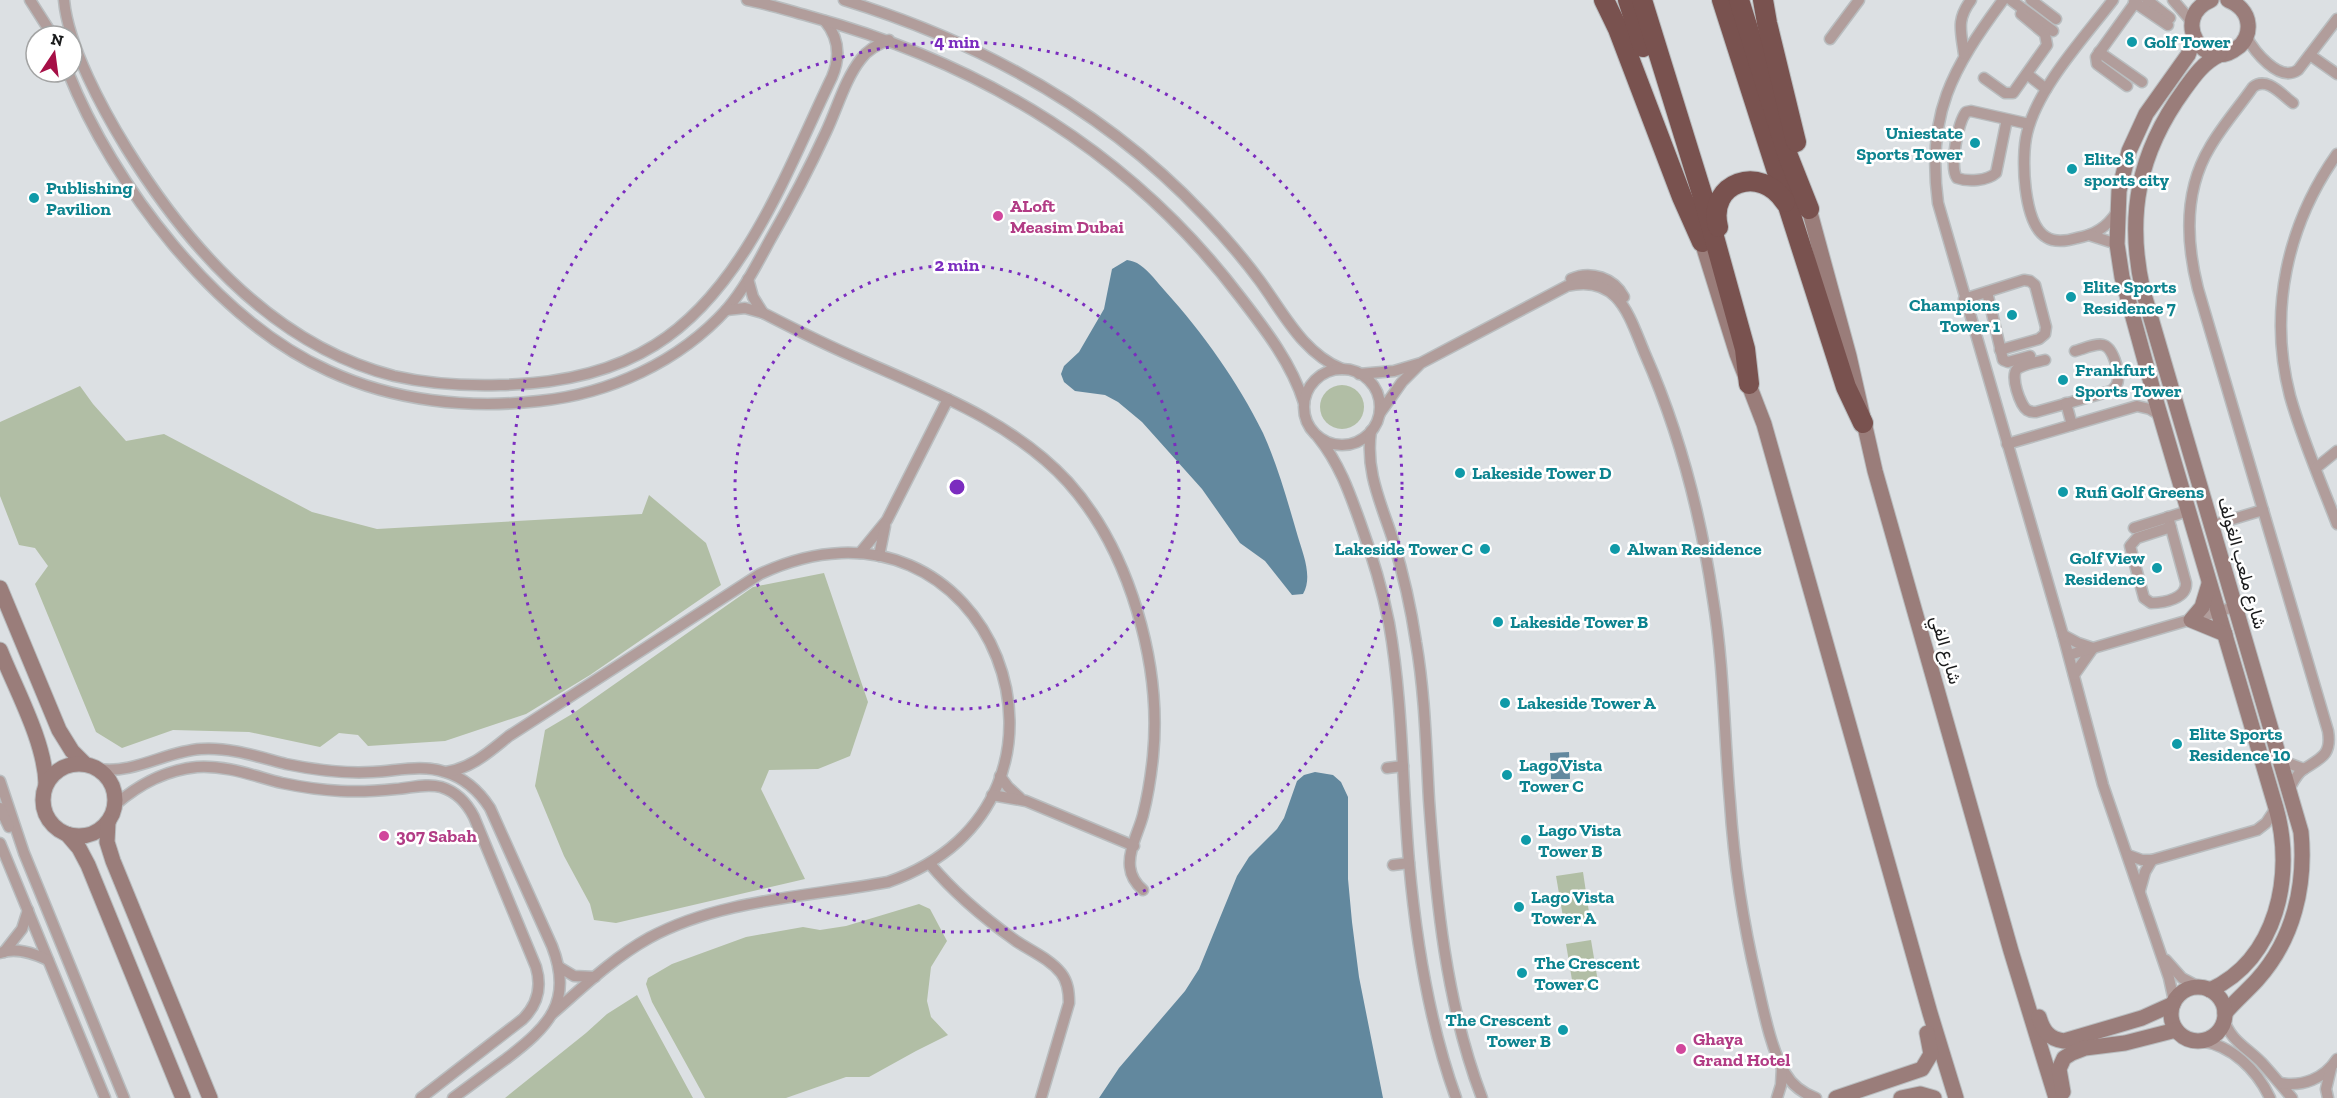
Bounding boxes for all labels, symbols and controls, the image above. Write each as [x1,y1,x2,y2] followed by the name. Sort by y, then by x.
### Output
[24,24,84,84] north arrow
[49,29,65,50] text: N
[934,31,980,53] text: 4 min
[2144,31,2231,53] place label: Golf Tower
[2125,35,2139,49] marker: Golf Tower
[1856,122,1963,165] place label: Uniestate Sports Tower
[1968,136,1982,150] marker: Uniestate Sports Tower
[2084,148,2170,191] place label: Elite 8 sports city
[2065,162,2079,176] marker: Elite 8 sports city
[46,177,133,220] place label: Publishing Pavilion
[27,191,41,205] marker: Publishing Pavilion
[1010,195,1125,238] place label: ALoft Measim Dubai
[991,209,1005,223] marker: ALoft Measim Dubai
[935,254,980,276] text: 2 min
[2083,276,2177,319] place label: Elite Sports Residence 7
[2064,290,2078,304] marker: Elite Sports Residence 7
[1909,294,2000,337] place label: Champions Tower 1
[2005,308,2019,322] marker: Champions Tower 1
[2075,359,2182,402] place label: Frankfurt Sports Tower
[2056,373,2070,387] marker: Frankfurt Sports Tower
[1472,462,1612,484] place label: Lakeside Tower D
[1453,466,1467,480] marker: Lakeside Tower D
[947,477,967,497] centre of rings
[2075,481,2204,503] place label: Rufi Golf Greens
[2056,485,2070,499] marker: Rufi Golf Greens
[2212,494,2271,632] street label: شارع ملعب الغولف
[1334,538,1473,560] place label: Lakeside Tower C
[1627,538,1762,560] place label: Alwan Residence
[1478,542,1492,556] marker: Lakeside Tower C
[1608,542,1622,556] marker: Alwan Residence
[2065,547,2145,590] place label: Golf View Residence
[2150,561,2164,575] marker: Golf View Residence
[1510,611,1648,633] place label: Lakeside Tower B
[1922,613,1966,688] street label: شارع الفي
[1491,615,1505,629] marker: Lakeside Tower B
[1517,692,1656,714] place label: Lakeside Tower A
[1498,696,1512,710] marker: Lakeside Tower A
[2189,723,2291,766] place label: Elite Sports Residence 10
[2170,737,2184,751] marker: Elite Sports Residence 10
[1519,754,1602,797] place label: Lago Vista Tower C
[1500,768,1514,782] marker: Lago Vista Tower C
[1538,819,1621,862] place label: Lago Vista Tower B
[396,825,477,847] place label: 307 Sabah
[377,829,391,843] marker: 307 Sabah
[1519,833,1533,847] marker: Lago Vista Tower B
[1531,886,1614,929] place label: Lago Vista Tower A
[1512,900,1526,914] marker: Lago Vista Tower A
[1534,952,1641,995] place label: The Crescent Tower C
[1515,966,1529,980] marker: The Crescent Tower C
[1445,1009,1552,1052] place label: The Crescent Tower B
[1556,1023,1570,1037] marker: The Crescent Tower B
[1693,1028,1790,1071] place label: Ghaya Grand Hotel
[1674,1042,1688,1056] marker: Ghaya Grand Hotel

